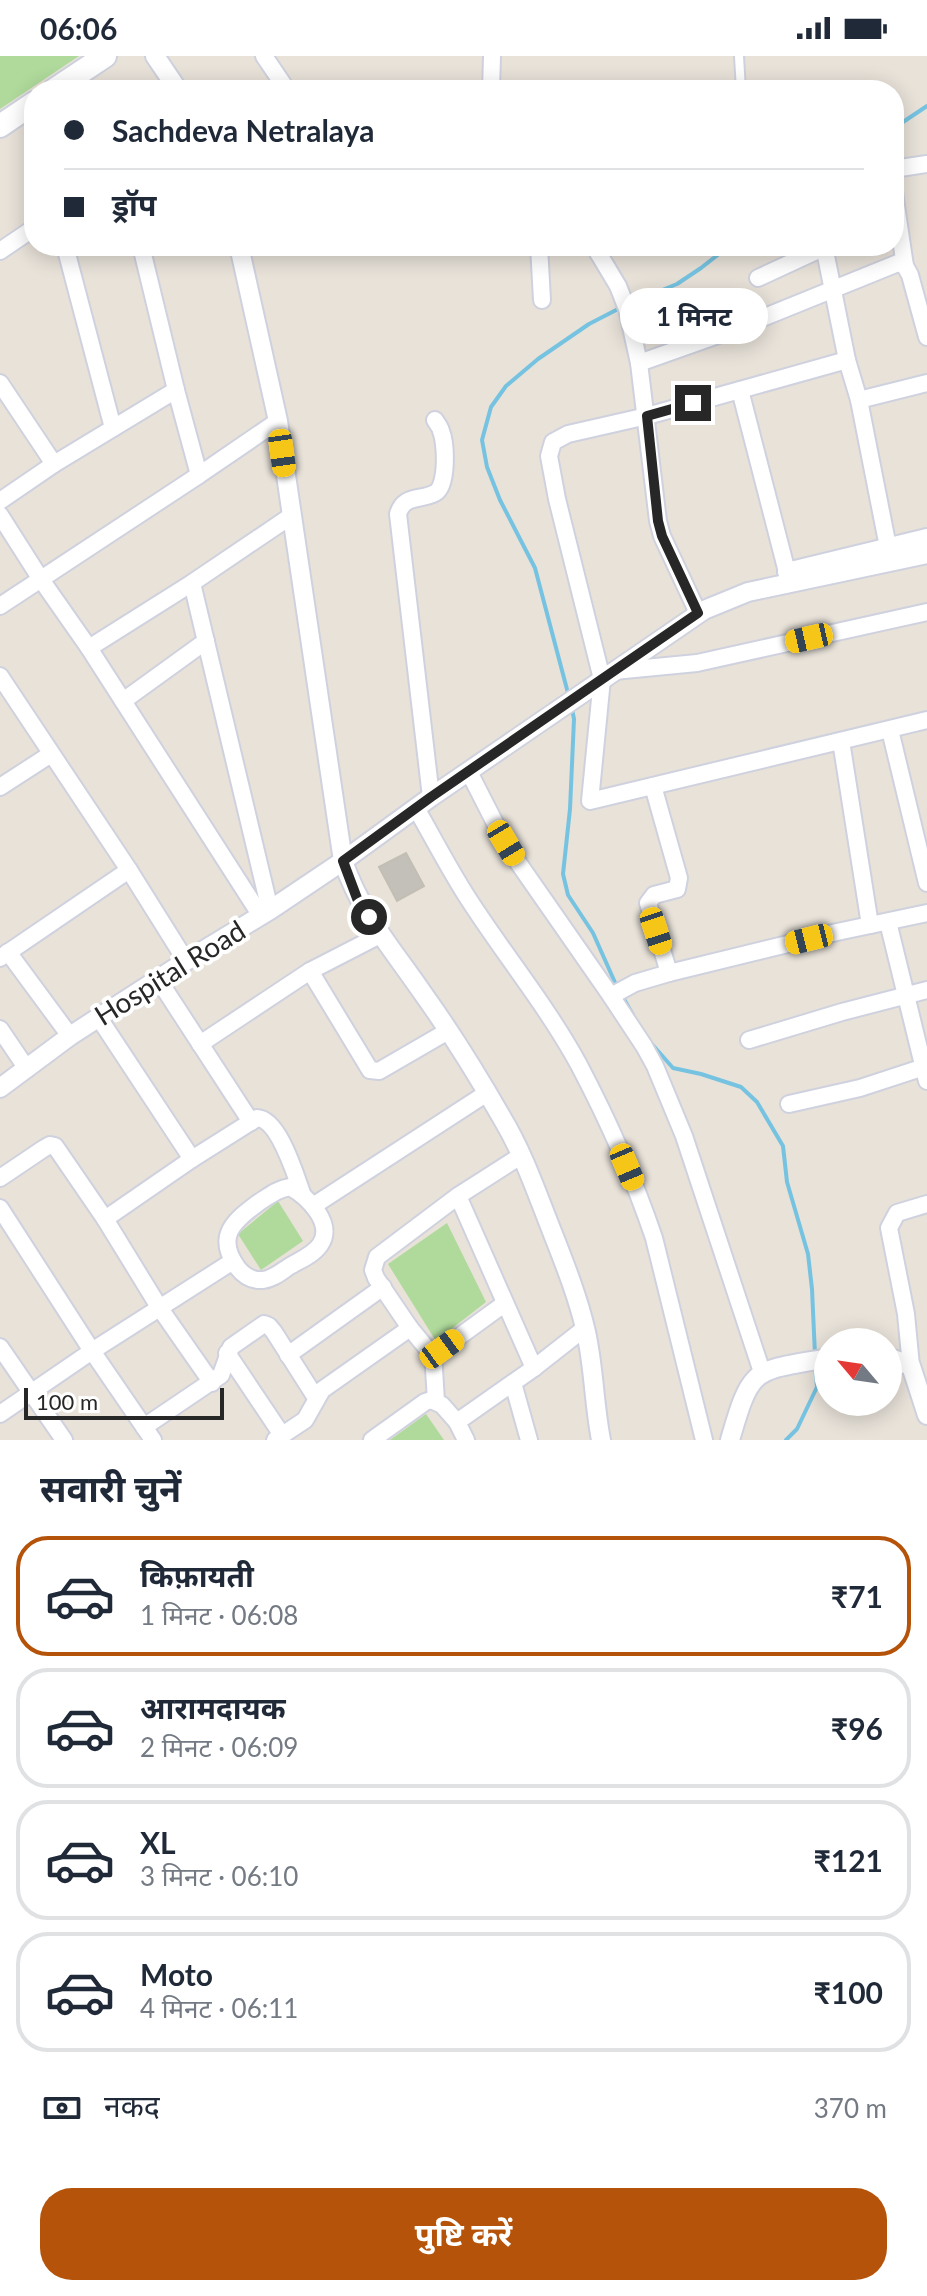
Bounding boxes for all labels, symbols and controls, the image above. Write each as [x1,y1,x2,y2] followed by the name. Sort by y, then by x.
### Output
[40,10,117,46] text: 06:06
[112,112,374,148] text: Sachdeva Netralaya
[112,186,156,222] text: ड्रॉप
[619,287,767,343] callout: 1 मिनट
[656,300,732,332] text: 1 मिनट
[675,385,711,421] route end
[267,428,297,478] car
[783,621,835,655] car
[483,816,529,870] car
[351,899,387,935] route start
[637,904,675,958] car
[88,912,251,1032] street label: Hospital Road
[783,922,835,956] car
[607,1140,647,1194] car
[416,1325,468,1373] car
[814,1328,902,1416] north arrow
[814,1328,902,1416] map controls
[24,1384,224,1420] scale bar
[36,1388,98,1415] text: 100 m
[40,1466,181,1510] text: सवारी चुनें
[140,1557,254,1593] text: किफ़ायती
[44,1560,116,1632] icon: car
[831,1578,883,1614] text: ₹71
[140,1599,298,1631] text: 1 मिनट · 06:08
[140,1689,286,1725] text: आरामदायक
[44,1692,116,1764] icon: car
[831,1710,883,1746] text: ₹96
[140,1731,298,1763] text: 2 मिनट · 06:09
[44,1824,116,1896] icon: car
[140,1824,176,1860] text: XL
[813,1842,883,1878] text: ₹121
[140,1860,298,1892] text: 3 मिनट · 06:10
[44,1956,116,2028] icon: car
[140,1956,213,1992] text: Moto
[813,1974,883,2010] text: ₹100
[140,1992,298,2024] text: 4 मिनट · 06:11
[40,2086,84,2130] icon: cash
[104,2087,160,2123] text: नकद
[814,2092,887,2124] text: 370 m
[40,2188,887,2280] button: पुष्टि करें

